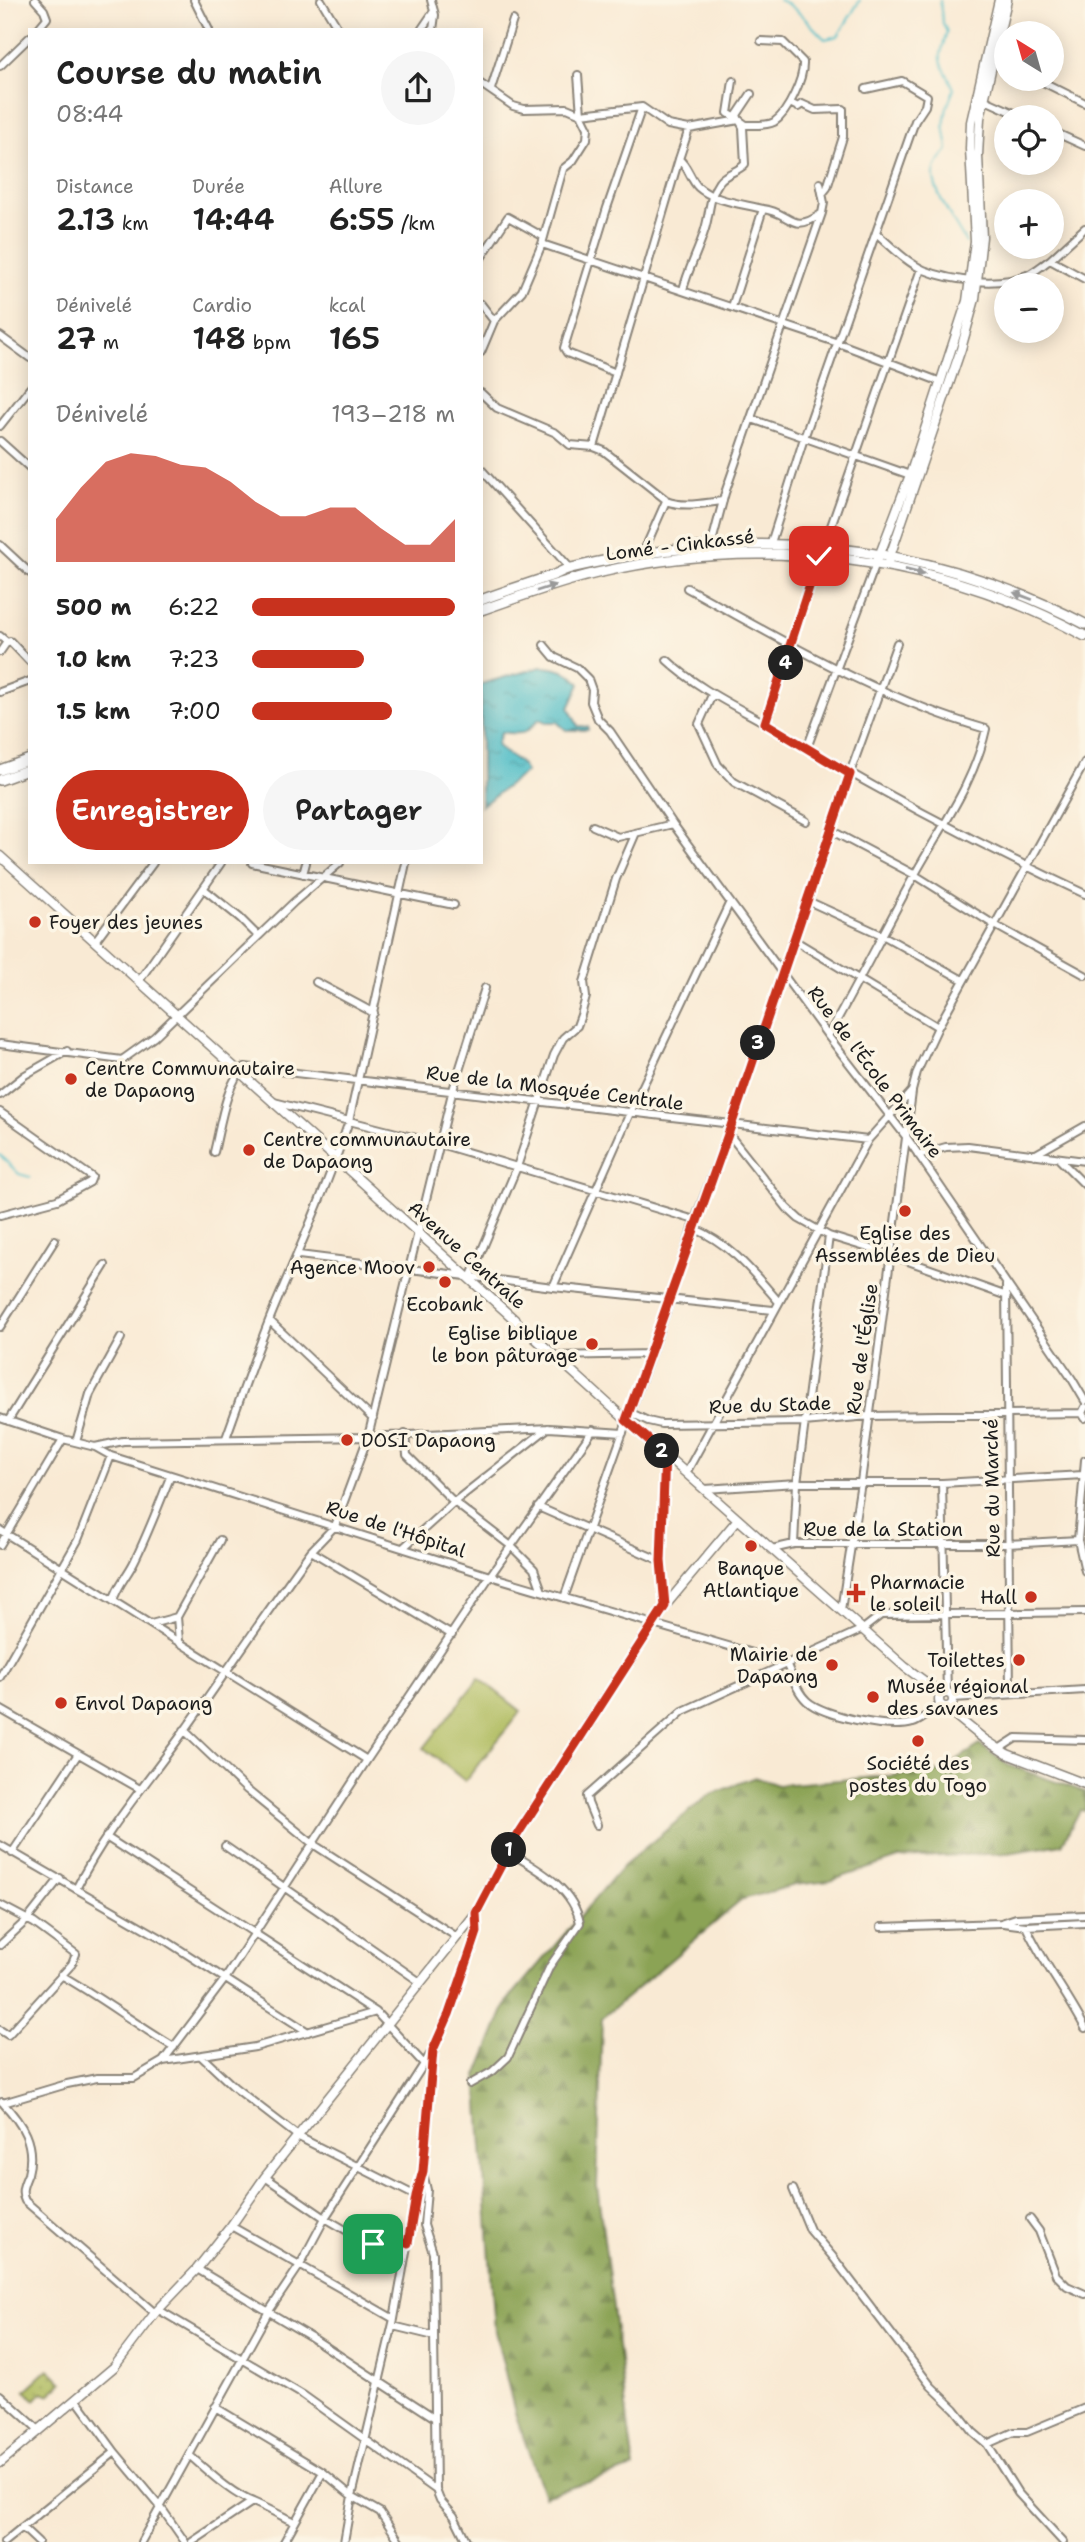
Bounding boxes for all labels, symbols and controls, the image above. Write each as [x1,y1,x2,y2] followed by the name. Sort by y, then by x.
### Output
[994,21,1064,91] north arrow
[994,21,1064,343] map controls
[56,51,322,94] text: Course du matin
[381,51,455,125] button: share
[56,99,123,129] text: 08:44
[994,105,1064,175] button: locate
[56,174,134,199] text: Distance
[192,174,245,199] text: Durée
[329,174,383,199] text: Allure
[994,189,1064,259] button: +
[56,199,115,240] text: 2.13
[192,199,274,240] text: 14:44
[329,199,395,240] text: 6:55
[115,211,149,236] text: km
[395,211,435,236] text: /km
[994,273,1064,343] button: −
[56,293,132,318] text: Dénivelé
[192,293,252,318] text: Cardio
[329,293,366,318] text: kcal
[56,318,96,359] text: 27
[192,318,246,359] text: 148
[329,318,380,359] text: 165
[96,330,119,355] text: m
[246,330,291,355] text: bpm
[56,399,148,429] text: Dénivelé
[331,399,455,429] text: 193–218 m
[604,523,756,567] street label: Lomé - Cinkassé
[789,526,849,586] pin
[800,537,838,575] icon: check
[904,567,926,578] one-way arrow
[535,582,556,593] one-way arrow
[1012,590,1033,601] one-way arrow
[56,592,131,622] text: 500 m
[168,592,219,622] text: 6:22
[56,644,131,674] text: 1.0 km
[168,644,219,674] text: 7:23
[768,646,804,680] pin: 4
[779,650,792,675] text: 4
[56,696,130,726] text: 1.5 km
[168,696,221,726] text: 7:00
[56,770,249,850] button: Enregistrer
[263,770,455,850] button: Partager
[49,910,203,935] place label: Foyer des jeunes
[27,914,43,930] marker: Foyer des jeunes
[802,980,949,1163] street label: Rue de l'École Primaire
[740,1026,776,1060] pin: 3
[751,1030,764,1055] text: 3
[85,1056,295,1103] place label: Centre Communautaire de Dapaong
[425,1060,685,1116] street label: Rue de la Mosquée Centrale
[63,1071,79,1087] marker: Centre Communautaire de Dapaong
[263,1127,471,1174] place label: Centre communautaire de Dapaong
[241,1142,257,1158] marker: Centre communautaire de Dapaong
[403,1195,531,1315] street label: Avenue Centrale
[897,1203,913,1219] marker: Eglise des Assemblées de Dieu
[815,1221,995,1268] place label: Eglise des Assemblées de Dieu
[290,1255,415,1280] place label: Agence Moov
[421,1259,437,1275] marker: Agence Moov
[437,1274,453,1290] marker: Ecobank
[839,1282,884,1416] street label: Rue de l'Église
[406,1292,484,1317] place label: Ecobank
[432,1321,578,1368] place label: Eglise biblique le bon pâturage
[584,1336,600,1352] marker: Eglise biblique le bon pâturage
[708,1390,832,1420] street label: Rue du Stade
[978,1418,1006,1558] street label: Rue du Marché
[361,1428,496,1453] place label: DOSI Dapaong
[339,1432,355,1448] marker: DOSI Dapaong
[644,1434,680,1468] pin: 2
[655,1438,668,1463] text: 2
[323,1495,469,1563] street label: Rue de l'Hôpital
[803,1517,963,1542] street label: Rue de la Station
[743,1538,759,1554] marker: Banque Atlantique
[703,1556,799,1603] place label: Banque Atlantique
[870,1570,965,1617] place label: Pharmacie le soleil
[848,1585,864,1601] marker: Pharmacie le soleil
[980,1585,1017,1610] place label: Hall
[1023,1589,1039,1605] marker: Hall
[730,1642,818,1689] place label: Mairie de Dapaong
[927,1648,1005,1673] place label: Toilettes
[1011,1652,1027,1668] marker: Toilettes
[824,1657,840,1673] marker: Mairie de Dapaong
[887,1674,1029,1721] place label: Musée régional des savanes
[865,1689,881,1705] marker: Musée régional des savanes
[75,1691,212,1716] place label: Envol Dapaong
[53,1695,69,1711] marker: Envol Dapaong
[910,1733,926,1749] marker: Société des postes du Togo
[849,1751,987,1798] place label: Société des postes du Togo
[491,1832,526,1868] pin: 1
[504,1837,513,1862] text: 1
[343,2214,403,2274] pin
[354,2225,392,2263] icon: arrive

